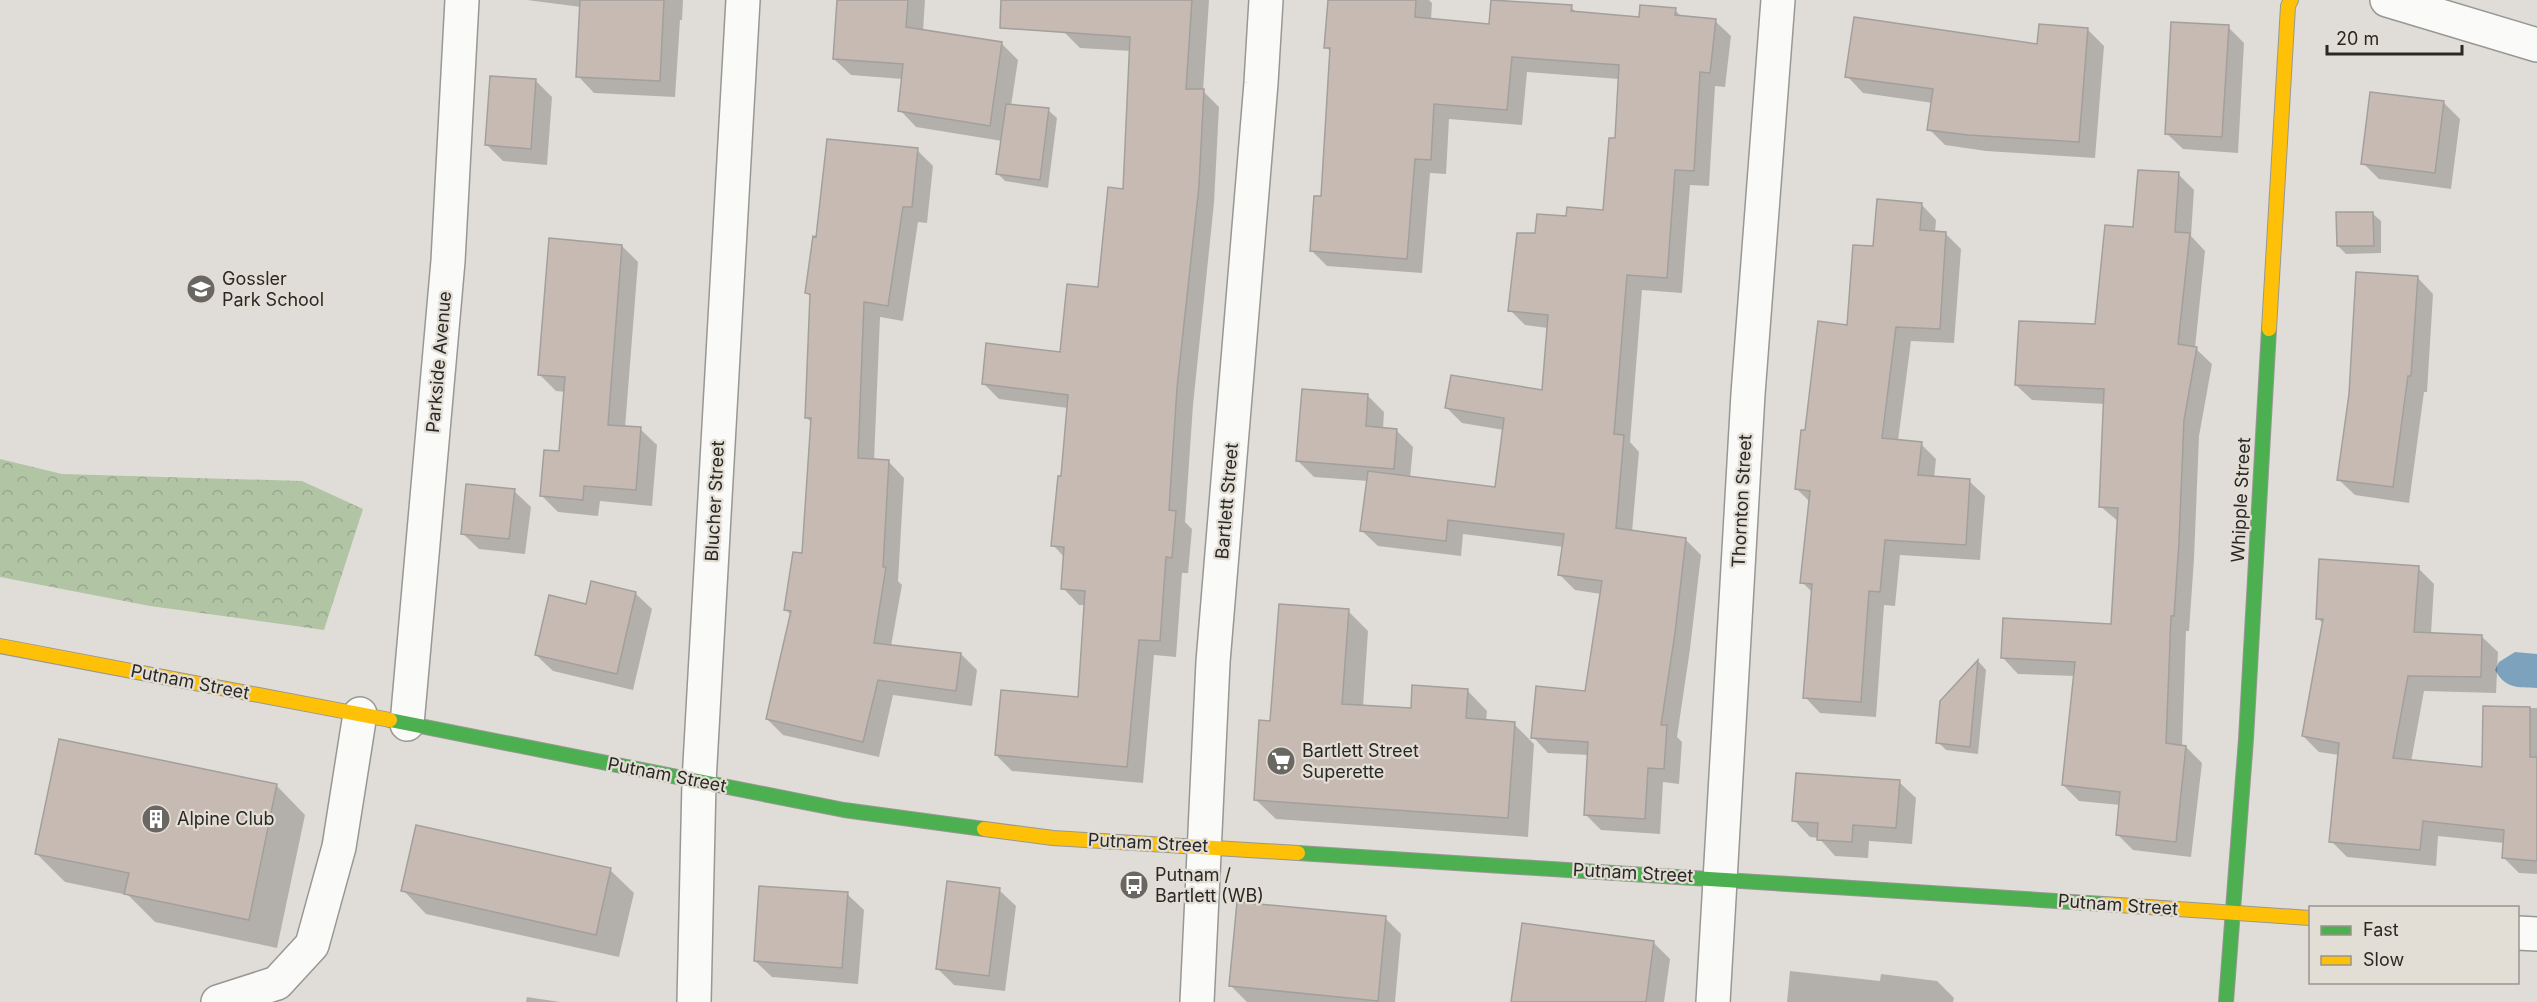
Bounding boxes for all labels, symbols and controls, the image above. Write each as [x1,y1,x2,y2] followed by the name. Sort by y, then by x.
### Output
[2327,18,2462,56] scale bar
[2336,28,2379,49] text: 20 m
[222,268,324,310] place label: Gossler Park School
[185,273,217,305] school or university icon: Gossler Park School
[422,290,455,434] street label: Parkside Avenue
[1728,434,1755,568] street label: Thornton Street
[2227,437,2254,563] street label: Whipple Street
[701,440,728,562] street label: Blucher Street
[1211,442,1242,560] street label: Bartlett Street
[129,660,251,703] street label: Putnam Street
[1302,740,1419,782] place label: Bartlett Street Superette
[1265,745,1297,777] supermarket icon: Bartlett Street Superette
[606,753,728,796] street label: Putnam Street
[140,803,172,835] building icon: Alpine Club
[177,808,275,829] place label: Alpine Club
[1087,829,1209,856] street label: Putnam Street
[1572,859,1694,886] street label: Putnam Street
[1155,864,1264,906] place label: Putnam / Bartlett (WB)
[1118,869,1150,901] bus stop icon: Putnam / Bartlett (WB)
[2057,890,2179,919] street label: Putnam Street
[2309,906,2519,984] legend
[2363,919,2399,940] text: Fast
[2363,949,2404,970] text: Slow

